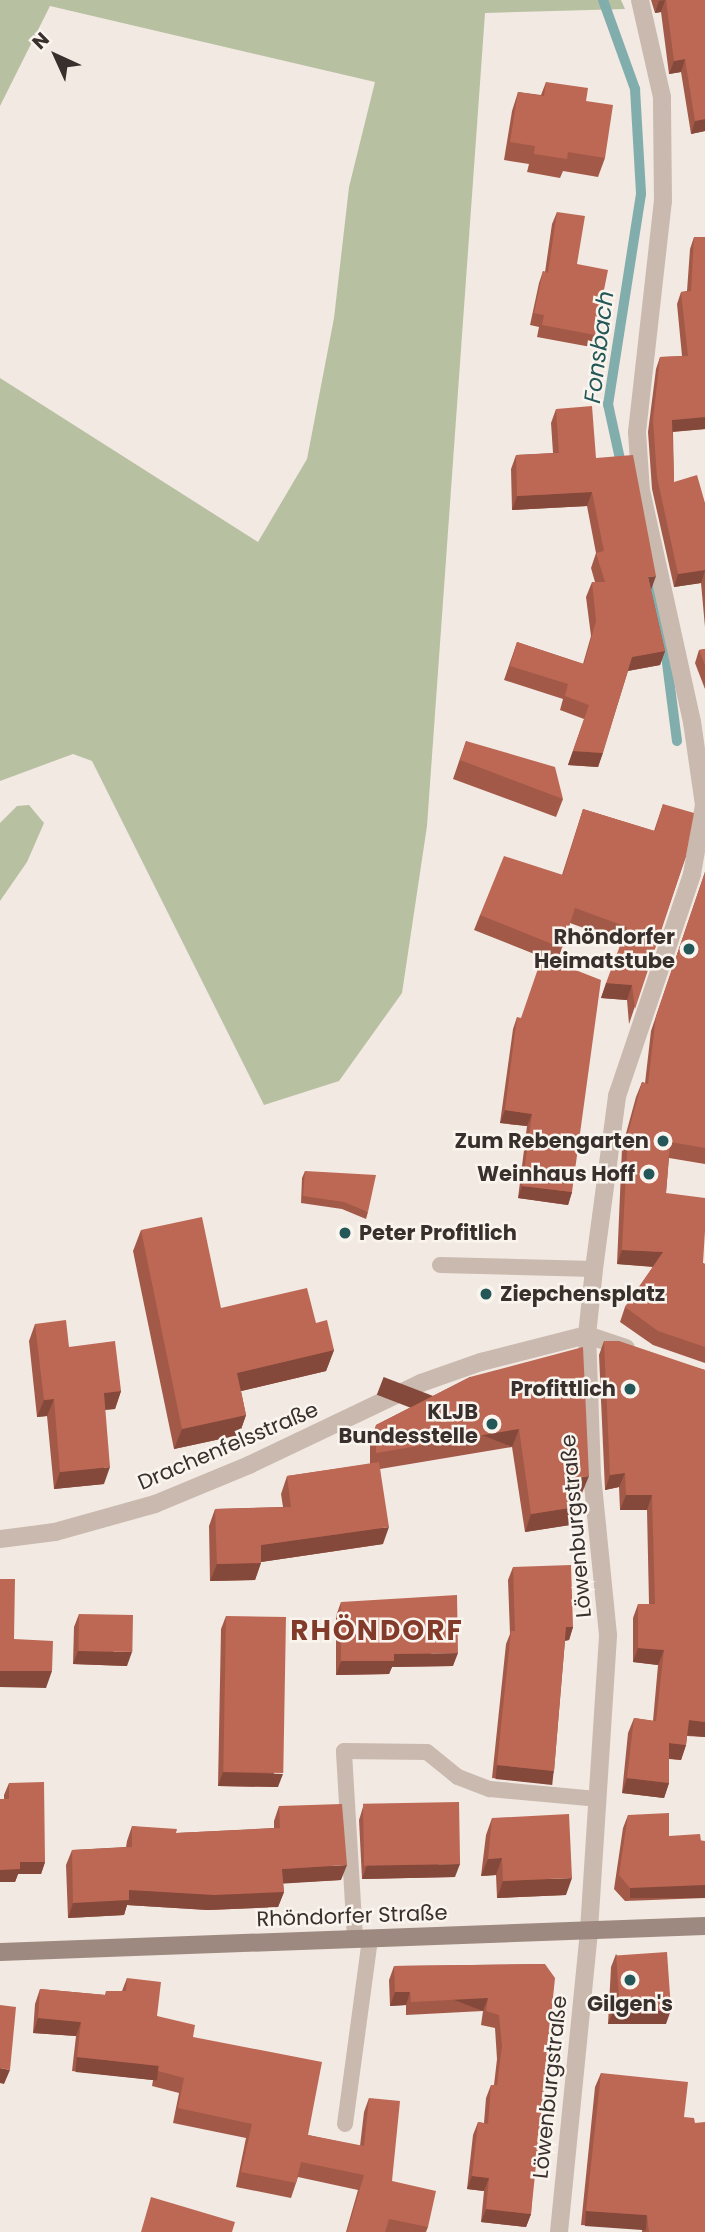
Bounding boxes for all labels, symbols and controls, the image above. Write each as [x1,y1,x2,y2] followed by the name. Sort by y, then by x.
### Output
[21,21,91,91] north arrow
[26,26,55,55] text: N
[578,289,620,405] water label: Fonsbach
[534,924,675,974] place label: Rhöndorfer Heimatstube
[681,941,697,957] marker: Rhöndorfer Heimatstube
[455,1128,649,1154] place label: Zum Rebengarten
[655,1133,671,1149] marker: Zum Rebengarten
[477,1161,635,1187] place label: Weinhaus Hoff
[641,1166,657,1182] marker: Weinhaus Hoff
[359,1220,517,1246] place label: Peter Profitlich
[337,1225,353,1241] marker: Peter Profitlich
[500,1281,665,1307] place label: Ziepchensplatz
[478,1286,494,1302] marker: Ziepchensplatz
[510,1376,616,1402] place label: Profittlich
[622,1381,638,1397] marker: Profittlich
[134,1397,322,1495] street label: Drachenfelsstraße
[338,1399,478,1449] place label: KLJB Bundesstelle
[484,1416,500,1432] marker: KLJB Bundesstelle
[555,1433,597,1619] street label: Löwenburgstraße
[291,1614,463,1648] district label: RHÖNDORF
[256,1900,448,1932] street label: Rhöndorfer Straße
[622,1972,638,1988] marker: Gilgen's
[587,1991,673,2017] place label: Gilgen's
[528,1994,572,2180] street label: Löwenburgstraße

